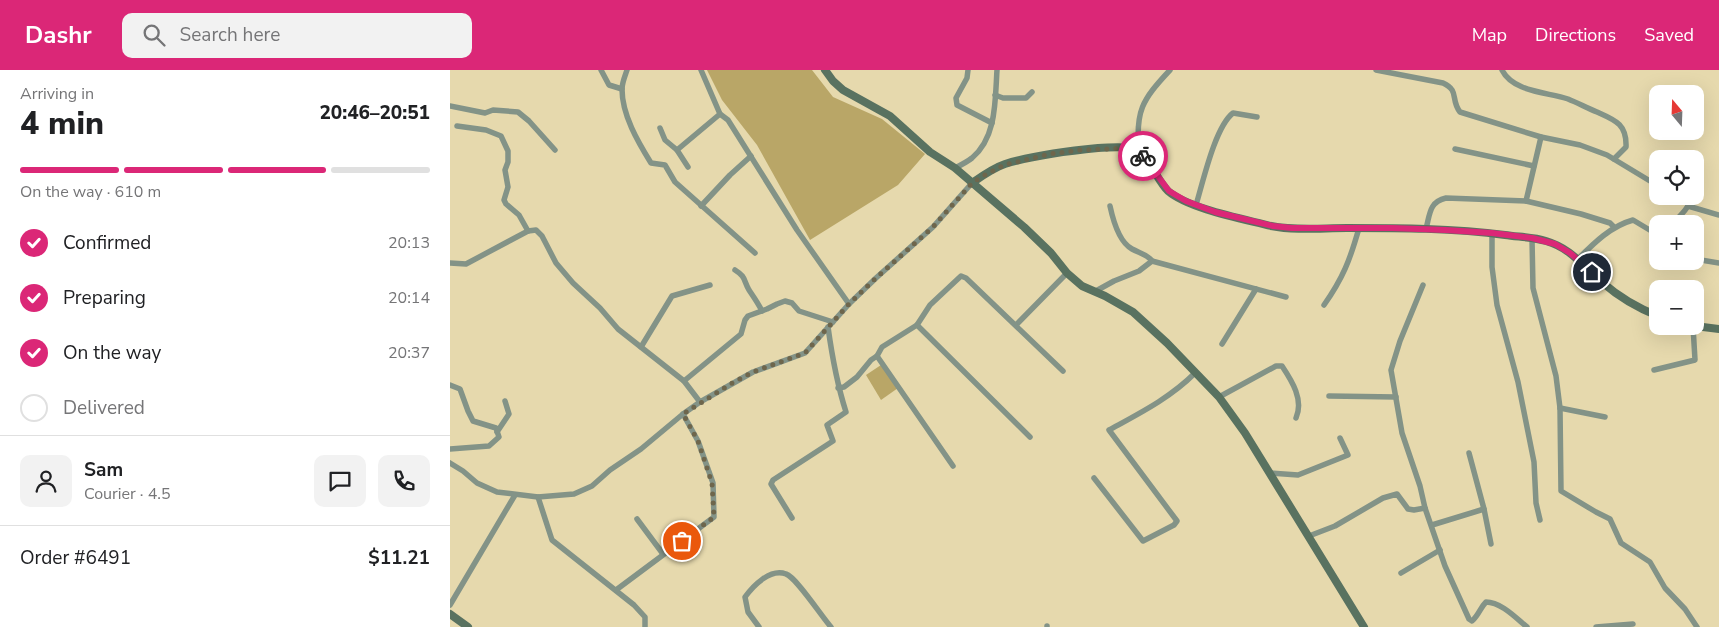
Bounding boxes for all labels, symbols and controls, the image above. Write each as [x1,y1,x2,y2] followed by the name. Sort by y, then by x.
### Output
[122,13,472,58] search box
[25,19,92,51] text: Dashr
[140,21,168,49] icon: search
[180,22,280,48] text: Search here
[1472,23,1507,47] text: Map
[1535,23,1616,47] text: Directions
[1644,23,1694,47] text: Saved
[20,83,94,105] text: Arriving in
[1649,85,1704,140] north arrow
[1649,85,1704,335] map controls
[319,100,430,126] text: 20:46–20:51
[20,102,104,145] text: 4 min
[1118,131,1168,181] courier
[1129,142,1157,170] icon: bike
[1649,150,1704,205] button: locate
[20,181,161,203] text: On the way · 610 m
[1649,215,1704,270] button: +
[20,229,48,257] icon: check
[63,230,151,256] text: Confirmed
[388,232,430,254] text: 20:13
[1571,251,1613,293] pin
[1578,258,1606,286] icon: home
[1649,280,1704,335] button: −
[20,284,48,312] icon: check
[63,285,146,311] text: Preparing
[388,287,430,309] text: 20:14
[20,339,48,367] icon: check
[63,340,161,366] text: On the way
[388,342,430,364] text: 20:37
[63,395,145,421] text: Delivered
[20,455,72,507] button: person
[314,455,366,507] button: chat
[378,455,430,507] button: phone
[84,457,123,483] text: Sam
[84,483,170,505] text: Courier · 4.5
[661,520,703,562] pin
[668,527,696,555] icon: bag
[20,545,131,571] text: Order #6491
[368,545,430,571] text: $11.21

